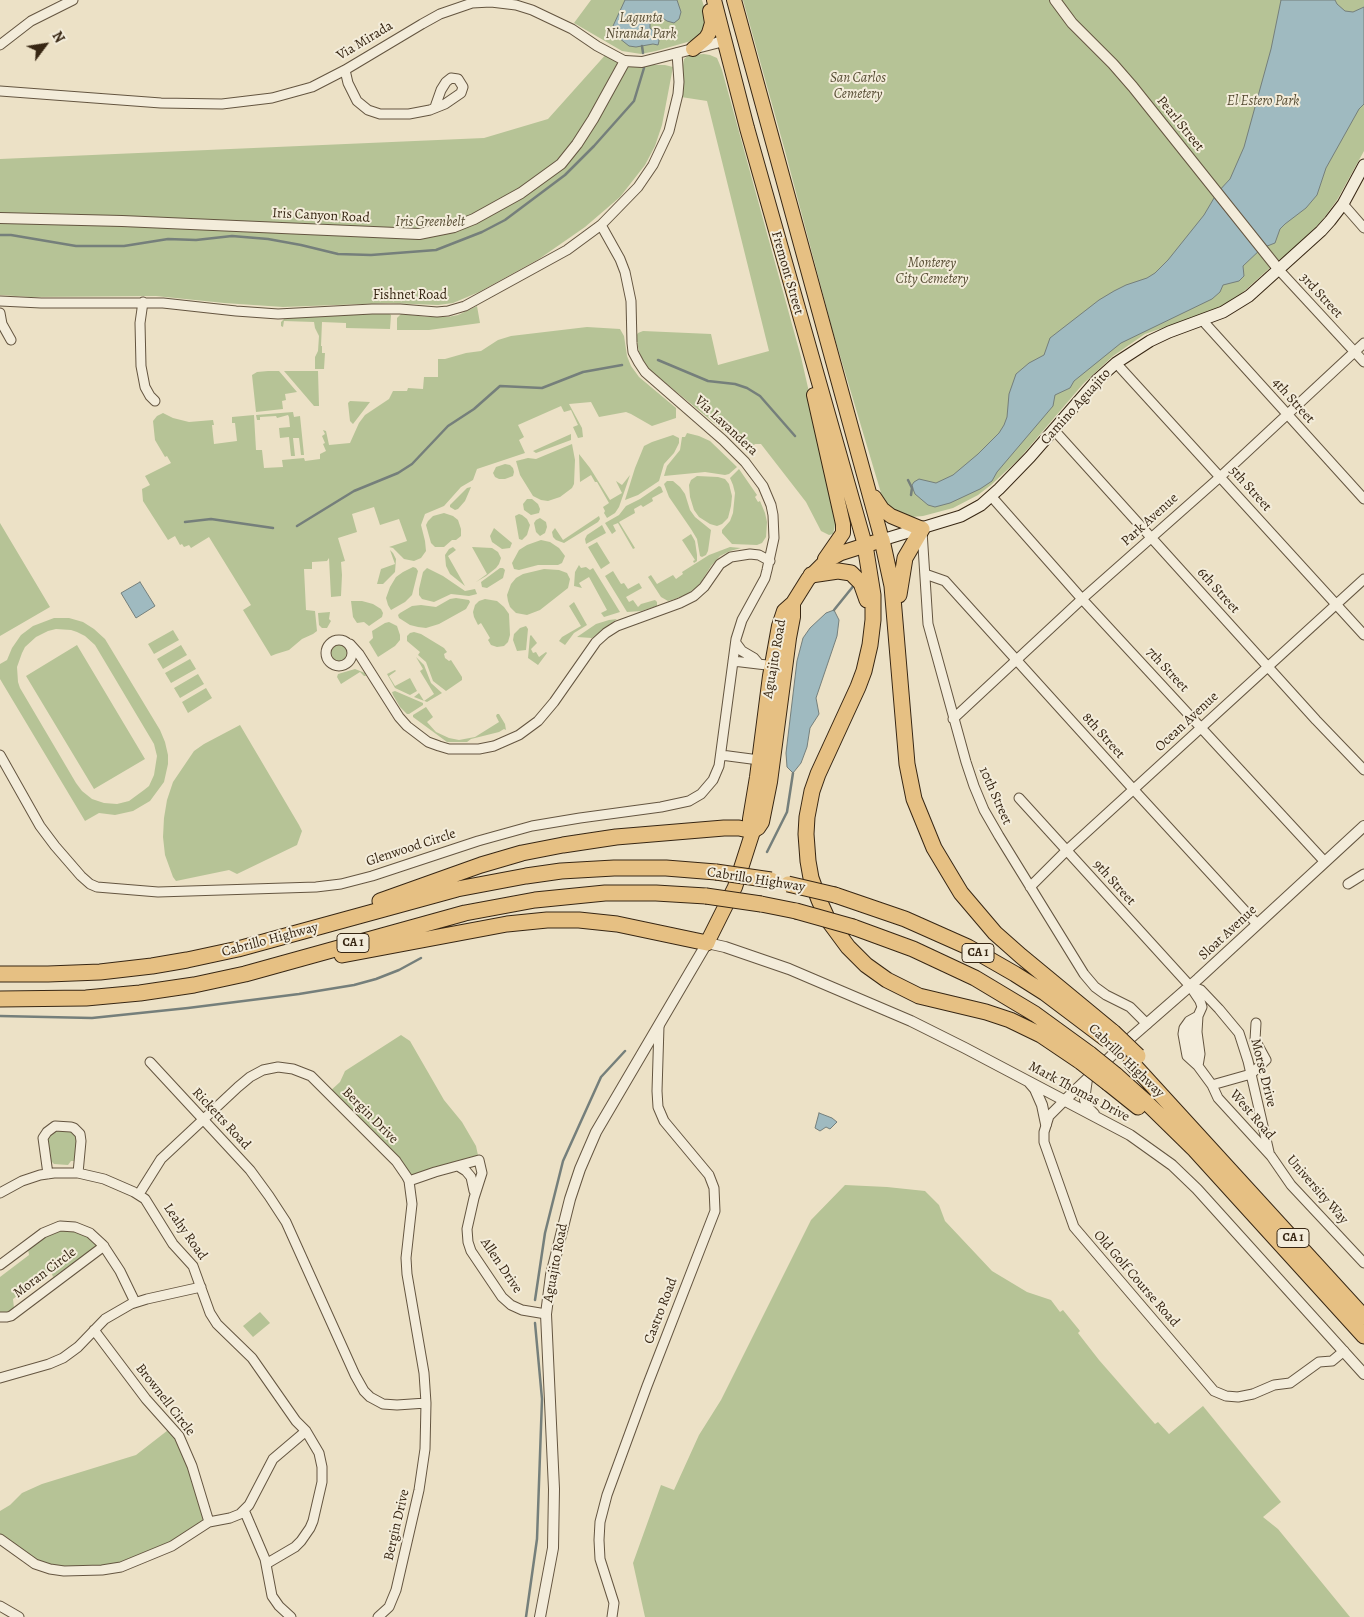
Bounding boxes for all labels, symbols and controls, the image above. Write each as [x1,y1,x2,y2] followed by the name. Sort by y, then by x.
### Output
[606,11,676,44] park label: Lagunta Niranda Park
[334,18,396,64] street label: Via Mirada
[20,20,70,70] north arrow
[48,28,69,46] text: N
[830,71,886,104] park label: San Carlos Cemetery
[1153,93,1207,155] street label: Pearl Street
[1227,94,1299,110] park label: El Estero Park
[272,205,370,227] street label: Iris Canyon Road
[395,215,465,231] park label: Iris Greenbelt
[767,229,807,317] street label: Fremont Street
[896,256,968,288] park label: Monterey City Cemetery
[1296,270,1346,322] street label: 3rd Street
[373,288,447,304] street label: Fishnet Road
[1037,365,1115,449] street label: Camino Aguajito
[1268,375,1318,427] street label: 4th Street
[691,392,761,460] street label: Via Lavandera
[1225,463,1275,515] street label: 5th Street
[1118,490,1182,550] street label: Park Avenue
[1193,565,1243,617] street label: 6th Street
[760,618,790,700] street label: Aguajito Road
[1142,644,1192,696] street label: 7th Street
[1152,688,1222,756] street label: Ocean Avenue
[1078,710,1128,762] street label: 8th Street
[975,764,1015,828] street label: 10th Street
[364,826,458,870] street label: Glenwood Circle
[1089,857,1139,909] street label: 9th Street
[706,864,806,896] street label: Cabrillo Highway
[1195,902,1261,964] street label: Sloat Avenue
[220,919,320,961] street label: Cabrillo Highway
[337,934,369,952] road number: CA 1
[962,944,994,962] road number: CA 1
[1085,1021,1167,1101] street label: Cabrillo Highway
[1246,1037,1280,1109] street label: Morse Drive
[1026,1058,1132,1126] street label: Mark Thomas Drive
[338,1084,402,1148] street label: Bergin Drive
[188,1085,254,1153] street label: Ricketts Road
[1226,1087,1278,1143] street label: West Road
[1282,1152,1352,1228] street label: University Way
[159,1200,211,1264] street label: Leahy Road
[540,1222,572,1304] street label: Aguajito Road
[1089,1227,1183,1331] street label: Old Golf Course Road
[1277,1228,1309,1248] road number: CA 1
[476,1235,526,1297] street label: Allen Drive
[10,1244,80,1302] street label: Moran Circle
[641,1275,681,1347] street label: Castro Road
[132,1361,198,1439] street label: Brownell Circle
[381,1488,413,1562] street label: Bergin Drive

